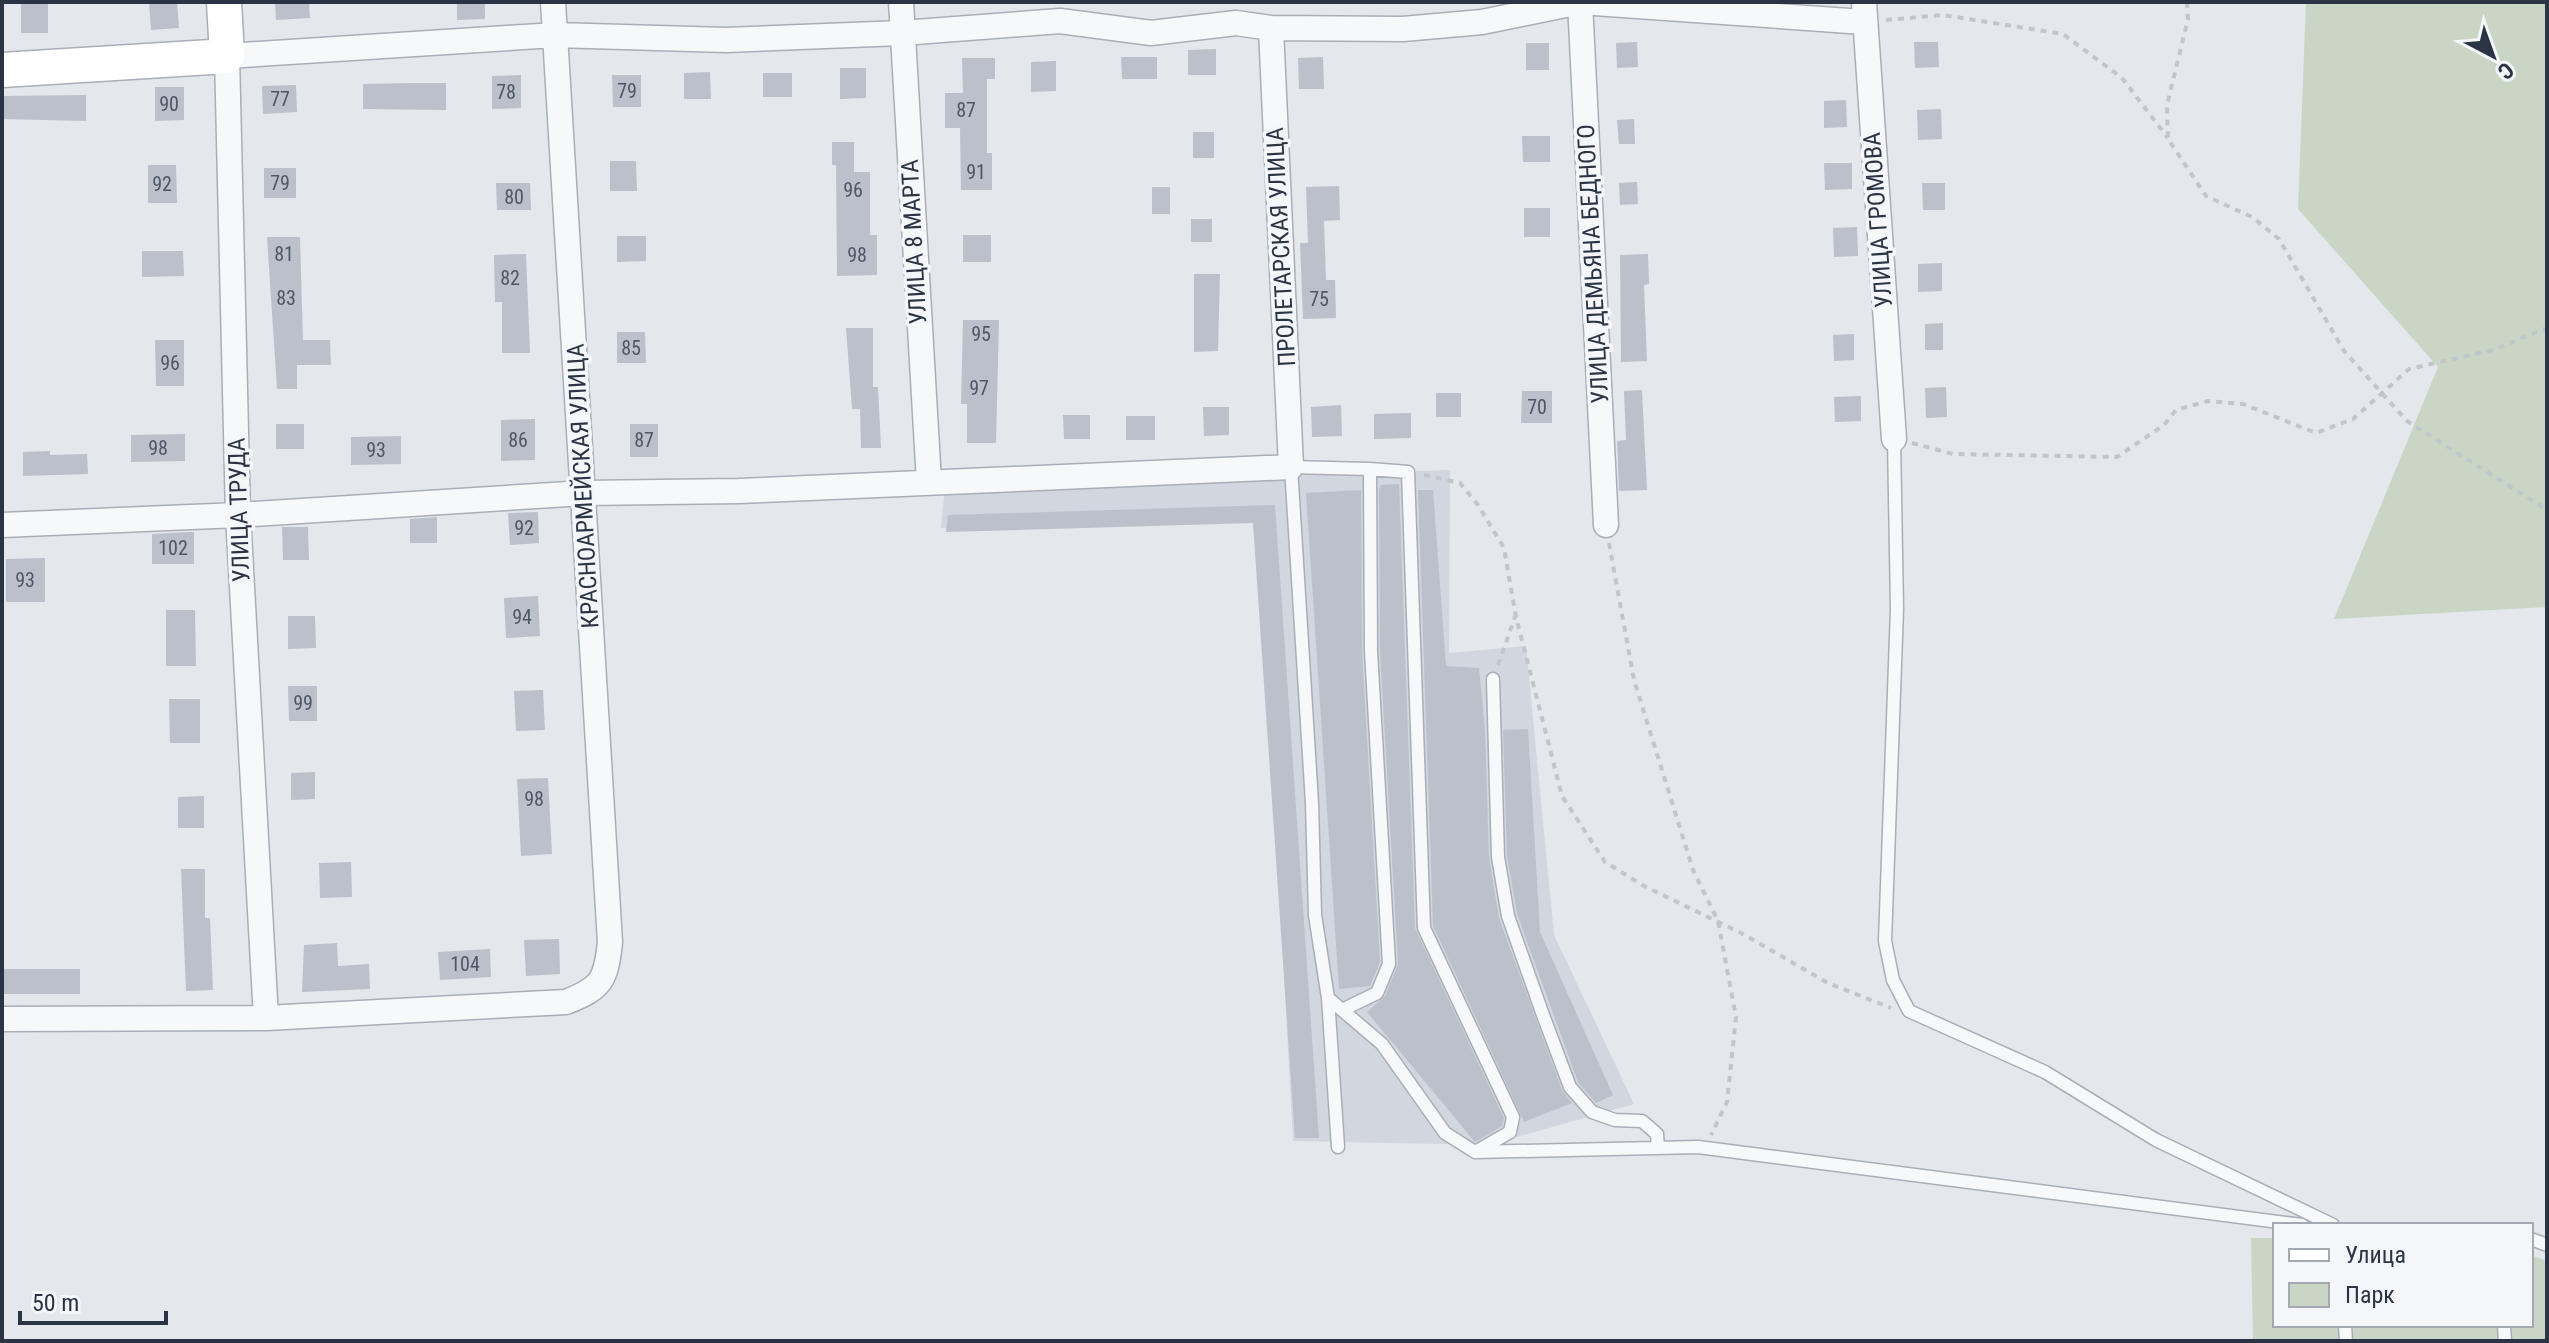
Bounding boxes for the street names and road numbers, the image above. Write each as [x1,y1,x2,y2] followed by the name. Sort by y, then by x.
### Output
[1572,124,1614,404] street label: УЛИЦА ДЕМЬЯНА БЕДНОГО
[1261,127,1301,367] street label: ПРОЛЕТАРСКАЯ УЛИЦА
[1858,131,1898,309] street label: УЛИЦА ГРОМОВА
[896,159,932,325] street label: УЛИЦА 8 МАРТА
[562,343,604,629] street label: КРАСНОАРМЕЙСКАЯ УЛИЦА
[222,437,256,583] street label: УЛИЦА ТРУДА

